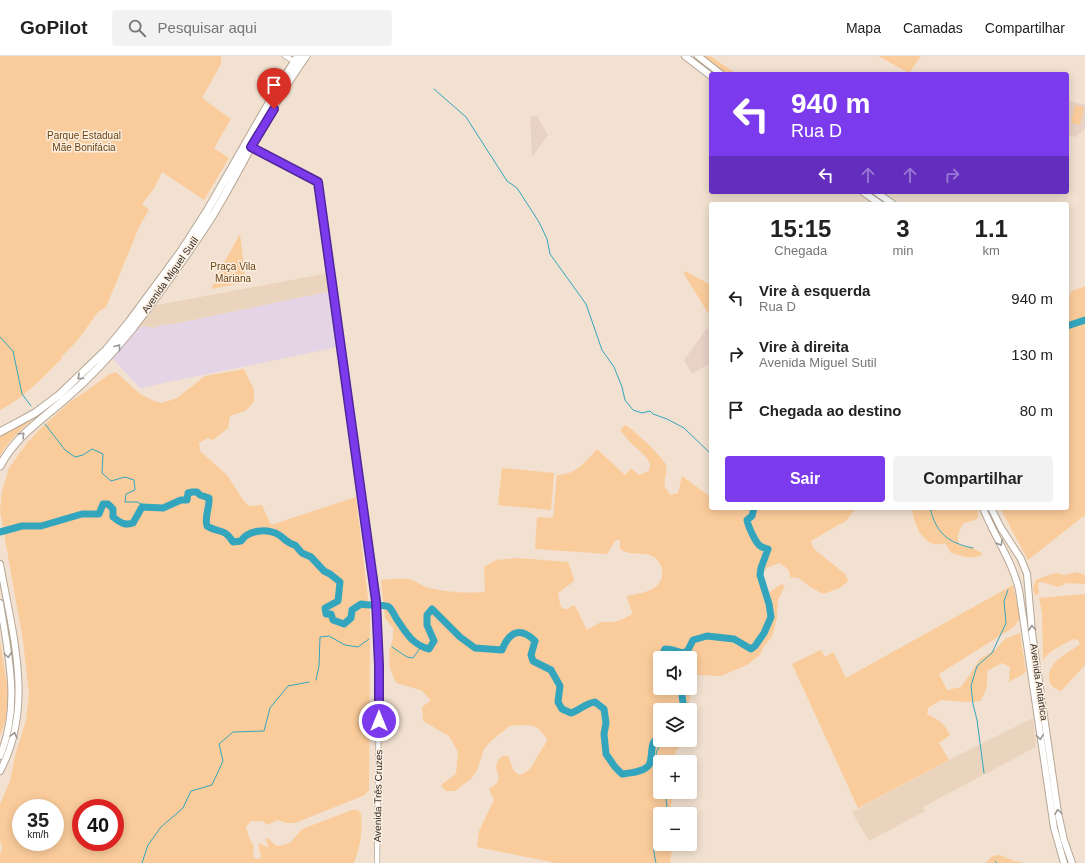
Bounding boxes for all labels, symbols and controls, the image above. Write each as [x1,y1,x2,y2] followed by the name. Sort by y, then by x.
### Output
[112,10,392,46] search box
[20,17,88,38] text: GoPilot
[126,17,148,39] icon: search
[158,19,257,36] text: Pesquisar aqui
[846,20,881,36] text: Mapa
[903,20,963,36] text: Camadas
[985,20,1065,36] text: Compartilhar
[257,68,291,109] pin
[263,74,285,96] icon: arrive
[725,88,777,140] icon: left
[791,88,870,119] text: 940 m
[791,121,842,141] text: Rua D
[47,130,121,153] park label: Parque Estadual Mãe Bonifácia
[815,164,837,186] icon: left
[857,164,879,186] icon: ahead
[899,164,921,186] icon: ahead
[941,164,963,186] icon: right
[770,215,831,242] text: 15:15
[896,215,910,242] text: 3
[975,215,1008,242] text: 1.1
[140,235,200,315] street label: Avenida Miguel Sutil
[774,243,827,258] text: Chegada
[893,243,913,258] text: min
[983,243,1000,258] text: km
[210,261,256,284] park label: Praça Vila Mariana
[759,282,870,299] text: Vire à esquerda
[725,287,747,309] icon: left
[1011,290,1053,307] text: 940 m
[759,299,796,314] text: Rua D
[759,338,849,355] text: Vire à direita
[725,343,747,365] icon: right
[113,344,120,351] one-way arrow
[1011,346,1053,363] text: 130 m
[759,355,877,370] text: Avenida Miguel Sutil
[77,372,85,379] one-way arrow
[725,399,747,421] icon: arrive
[759,402,902,419] text: Chegada ao destino
[1020,402,1053,419] text: 80 m
[18,432,25,440] one-way arrow
[725,456,885,502] button: Sair
[893,456,1053,502] button: Compartilhar
[995,539,1002,546] one-way arrow
[1027,625,1036,631] one-way arrow
[1028,643,1050,722] street label: Avenida Antártica
[653,651,697,851] map controls
[653,651,697,695] button: sound
[3,652,12,658] one-way arrow
[358,700,400,742] position arrow
[653,703,697,747] button: layers
[9,732,18,739] one-way arrow
[1035,734,1044,740] one-way arrow
[372,750,384,842] street label: Avenida Três Cruzes
[653,755,697,799] button: +
[72,799,124,851] speed limit sign: 40
[653,807,697,851] button: −
[27,809,49,831] text: 35
[1054,809,1063,815] one-way arrow
[27,829,49,840] text: km/h

